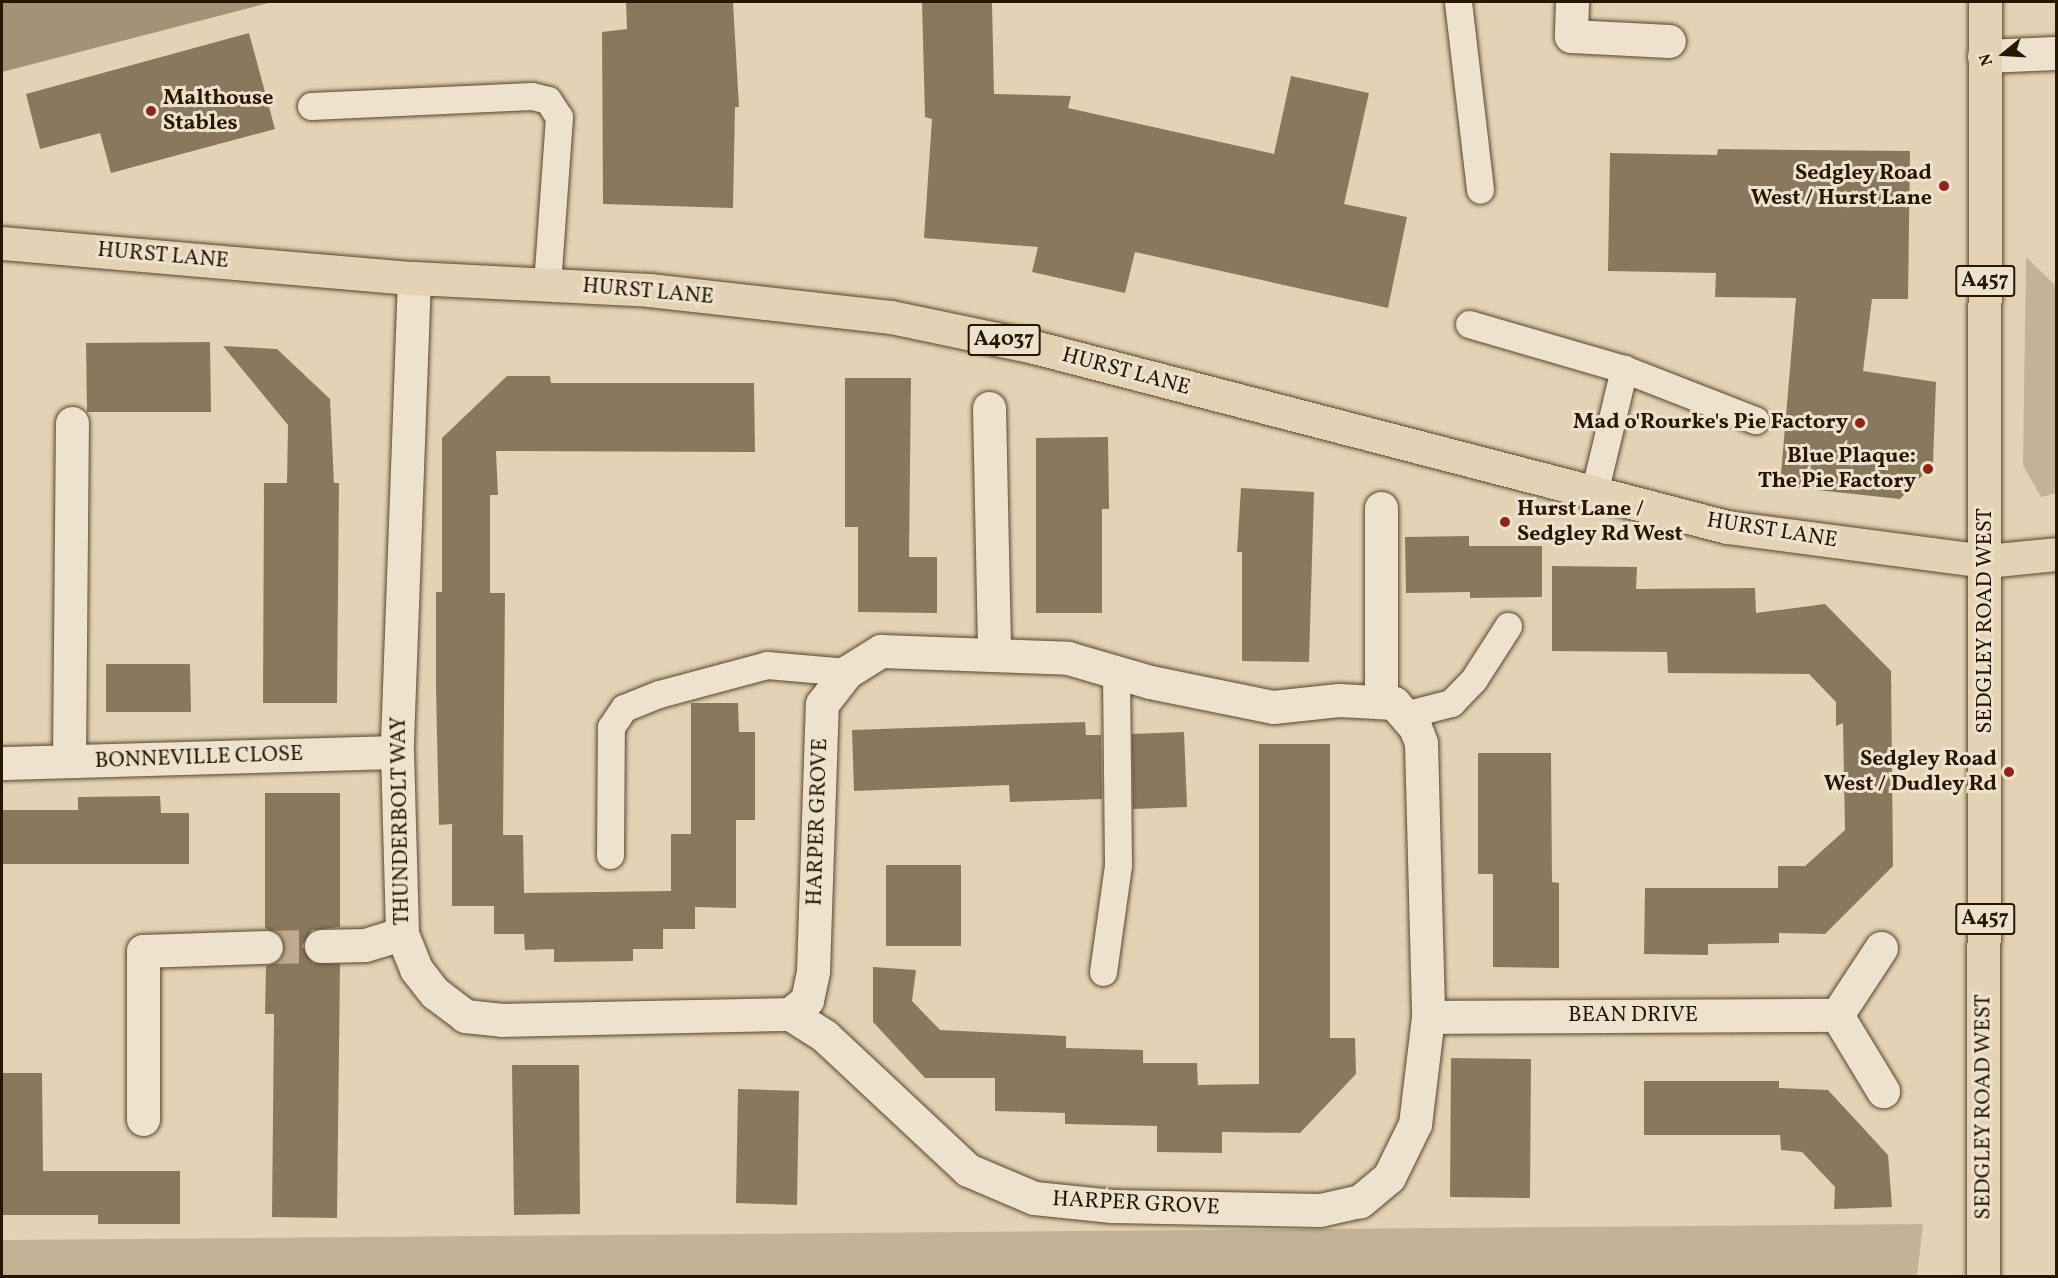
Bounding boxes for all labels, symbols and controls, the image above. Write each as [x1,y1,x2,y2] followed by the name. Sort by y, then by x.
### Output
[1974,24,2034,84] north arrow
[1975,51,1999,68] text: N
[163,85,273,136] place label: Malthouse Stables
[144,104,158,118] marker: Malthouse Stables
[1751,160,1932,212] place label: Sedgley Road West / Hurst Lane
[1937,179,1951,193] marker: Sedgley Road West / Hurst Lane
[96,237,230,275] street label: HURST LANE
[1955,263,2015,299] road number: A457
[581,273,715,311] street label: HURST LANE
[966,322,1042,358] road number: A4037
[1059,342,1193,402] street label: HURST LANE
[1573,410,1848,436] place label: Mad o'Rourke's Pie Factory
[1853,416,1867,430] marker: Mad o'Rourke's Pie Factory
[1758,443,1916,494] place label: Blue Plaque: The Pie Factory
[1921,462,1935,476] marker: Blue Plaque: The Pie Factory
[1517,496,1684,548] place label: Hurst Lane / Sedgley Rd West
[1705,508,1839,554] street label: HURST LANE
[1973,508,1999,734] street label: SEDGLEY ROAD WEST
[1498,515,1512,529] marker: Hurst Lane / Sedgley Rd West
[386,716,416,926] street label: THUNDERBOLT WAY
[802,738,834,906] street label: HARPER GROVE
[94,741,304,775] street label: BONNEVILLE CLOSE
[1824,746,1997,798] place label: Sedgley Road West / Dudley Rd
[2002,765,2016,779] marker: Sedgley Road West / Dudley Rd
[1955,901,2015,937] road number: A457
[1971,994,1997,1220] street label: SEDGLEY ROAD WEST
[1568,1003,1698,1029] street label: BEAN DRIVE
[1052,1186,1220,1222] street label: HARPER GROVE

